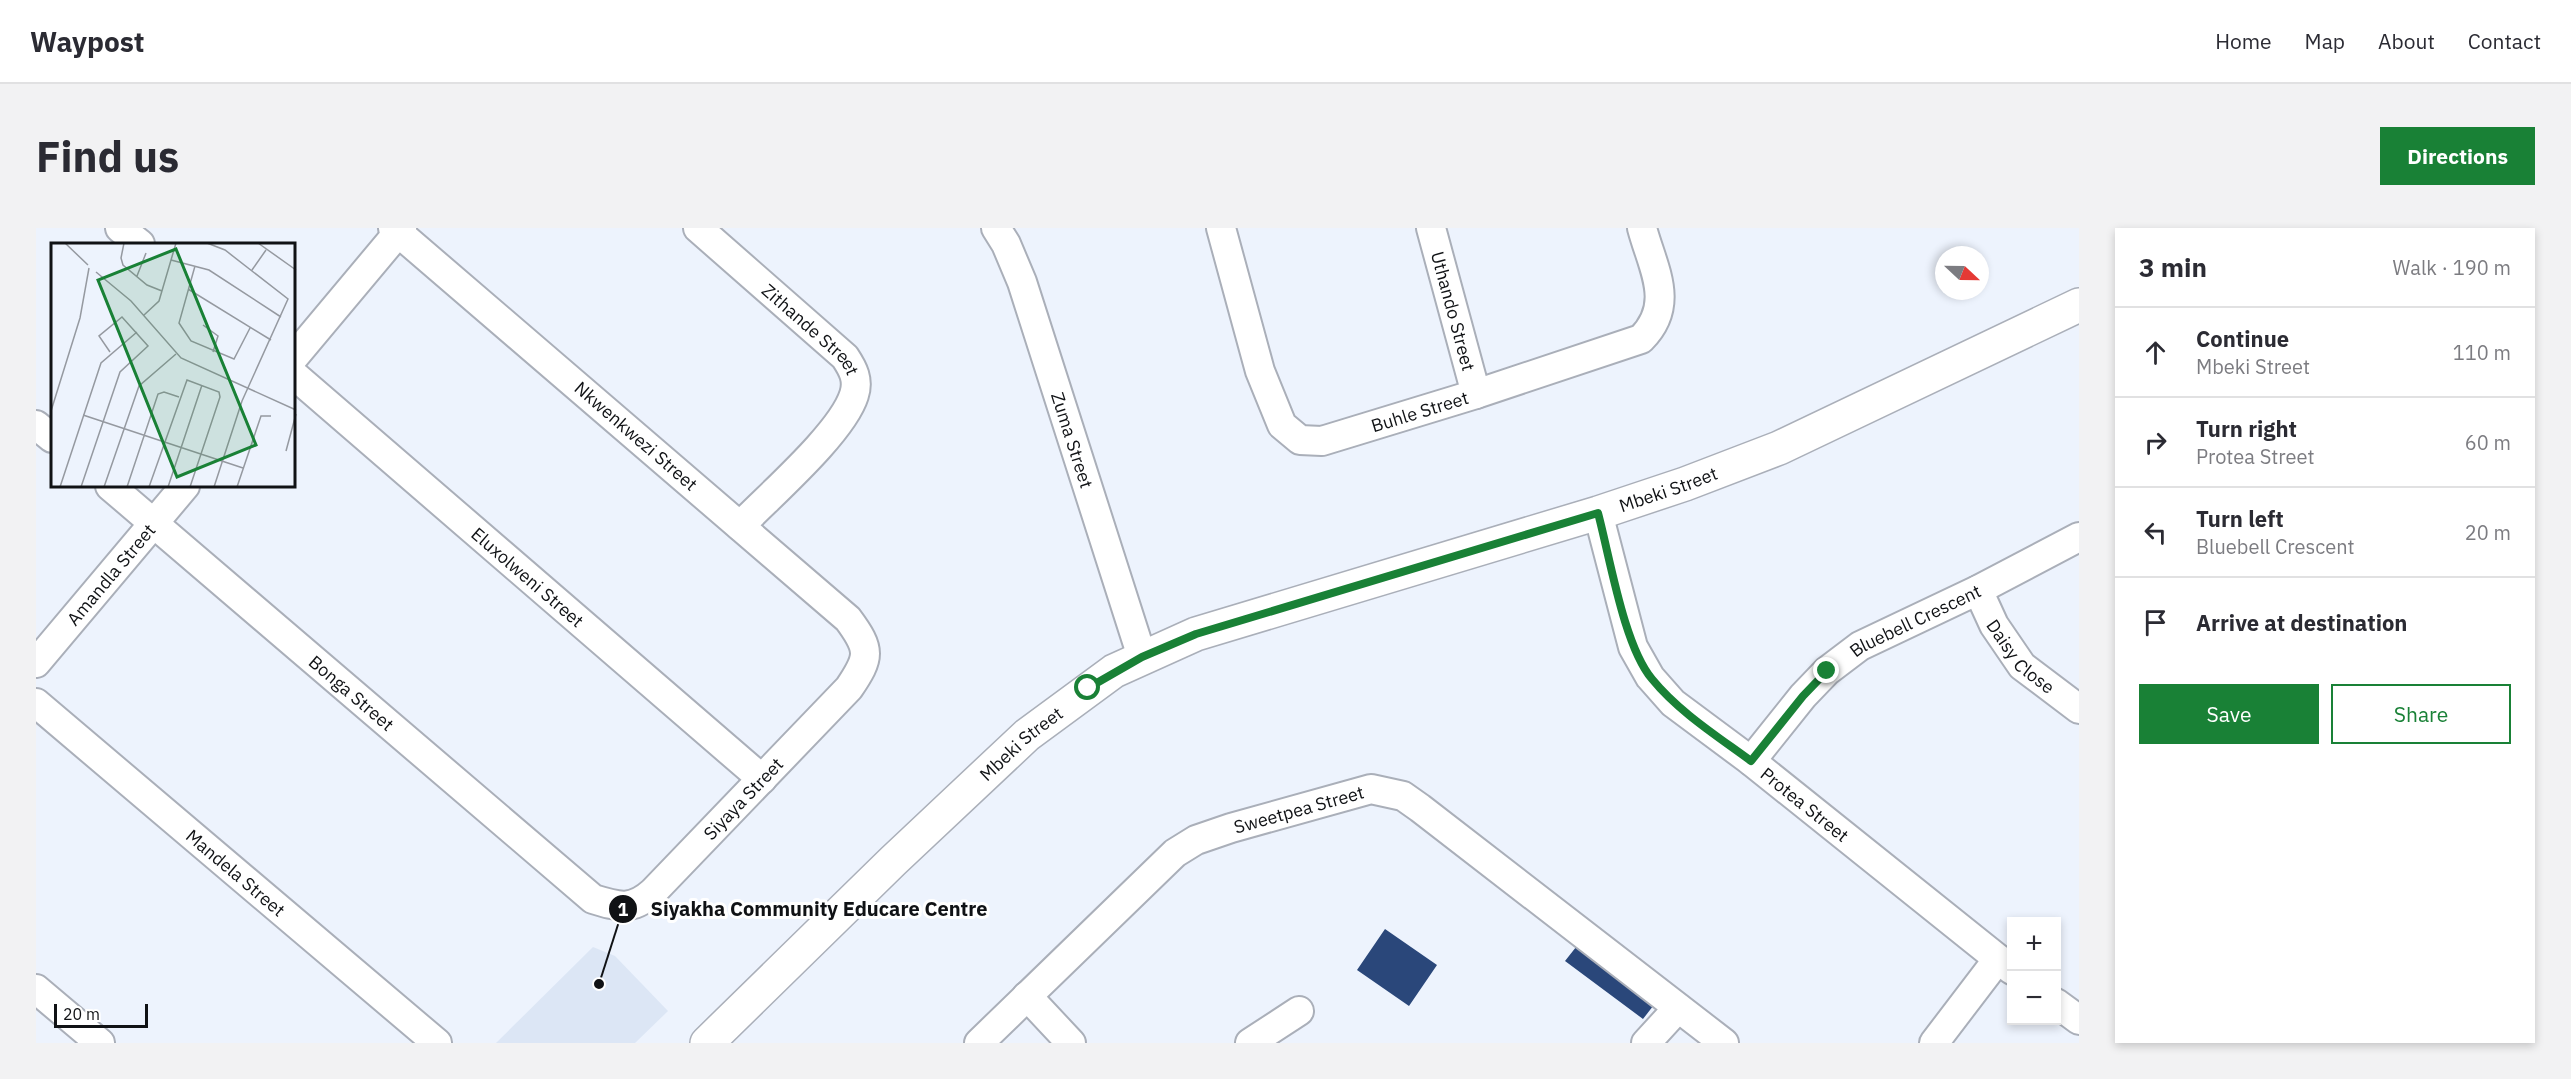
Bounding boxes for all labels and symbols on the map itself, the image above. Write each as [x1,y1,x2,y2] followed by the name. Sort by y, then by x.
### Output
[51,243,296,488] inset map
[1935,246,1989,300] north arrow
[1426,249,1481,373] street label: Uthando Street
[758,278,865,378] street label: Zithande Street
[570,376,702,496] street label: Nkwenkwezi Street
[1368,386,1471,437] street label: Buhle Street
[1046,389,1099,491] street label: Zuma Street
[1616,461,1721,517] street label: Mbeki Street
[61,519,160,630] street label: Amandla Street
[467,522,589,632] street label: Eluxolweni Street
[1844,579,1984,662] street label: Bluebell Crescent
[1982,615,2060,698] street label: Daisy Close
[304,650,399,735] street label: Bonga Street
[1813,657,1839,683] route end
[1074,674,1100,700] route start
[974,701,1067,786] street label: Mbeki Street
[698,752,788,844] street label: Siyaya Street
[1756,762,1854,847] street label: Protea Street
[1231,780,1366,838] street label: Sweetpea Street
[181,824,290,921] street label: Mandela Street
[608,890,999,928] callout: Siyakha Community Educare Centre
[651,895,987,922] text: Siyakha Community Educare Centre
[618,898,629,921] text: 1
[54,1001,148,1028] scale bar

